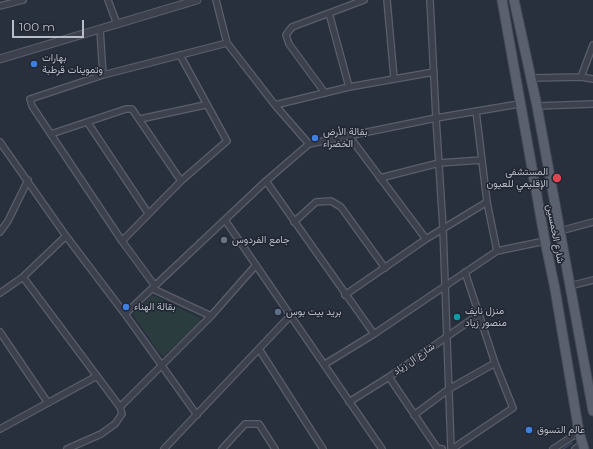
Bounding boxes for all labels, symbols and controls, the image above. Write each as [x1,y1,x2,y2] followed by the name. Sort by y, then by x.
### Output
[14,12,86,38] scale bar
[19,19,55,34] text: 100 m
[42,52,103,76] place label: بهارات وتموينات قرطبة
[29,59,39,69] marker: بهارات وتموينات قرطبة
[323,126,367,150] place label: بقالة الأرض الخضراء
[310,133,320,143] marker: بقالة الأرض الخضراء
[486,166,548,190] place label: المستشفى الإقليمي للعيون
[551,172,563,184] marker: المستشفى الإقليمي للعيون
[543,203,567,265] street label: شارع الخمسين
[232,234,290,246] place label: جامع الفردوس
[219,235,229,245] marker: جامع الفردوس
[134,301,175,313] place label: بقالة الهناء
[121,302,131,312] marker: بقالة الهناء
[465,305,507,328] place label: منزل نايف منصور زياد
[286,306,342,318] place label: بريد بيت بوس
[273,307,283,317] marker: بريد بيت بوس
[452,312,462,322] marker: منزل نايف منصور زياد
[391,340,437,378] street label: شارع ال زياد
[537,424,585,436] place label: عالم التسوق
[524,425,534,435] marker: عالم التسوق

